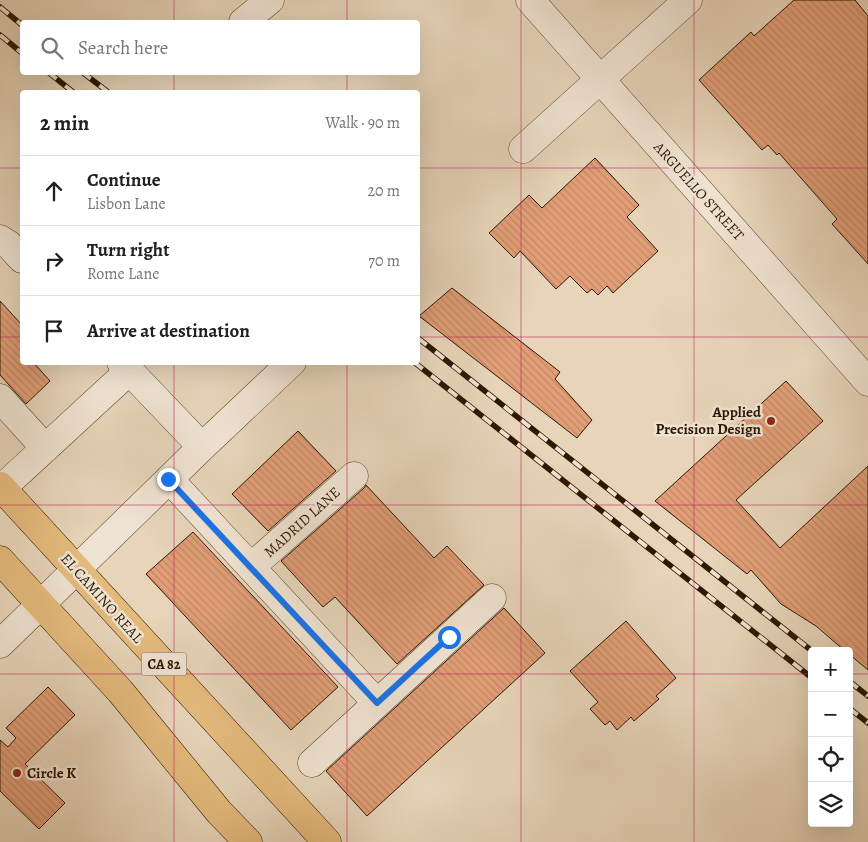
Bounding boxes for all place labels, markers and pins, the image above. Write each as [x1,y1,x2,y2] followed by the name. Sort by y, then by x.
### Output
[655,402,762,439] place label: Applied Precision Design
[765,415,777,427] marker: Applied Precision Design
[27,763,76,783] place label: Circle K
[11,767,23,779] marker: Circle K

